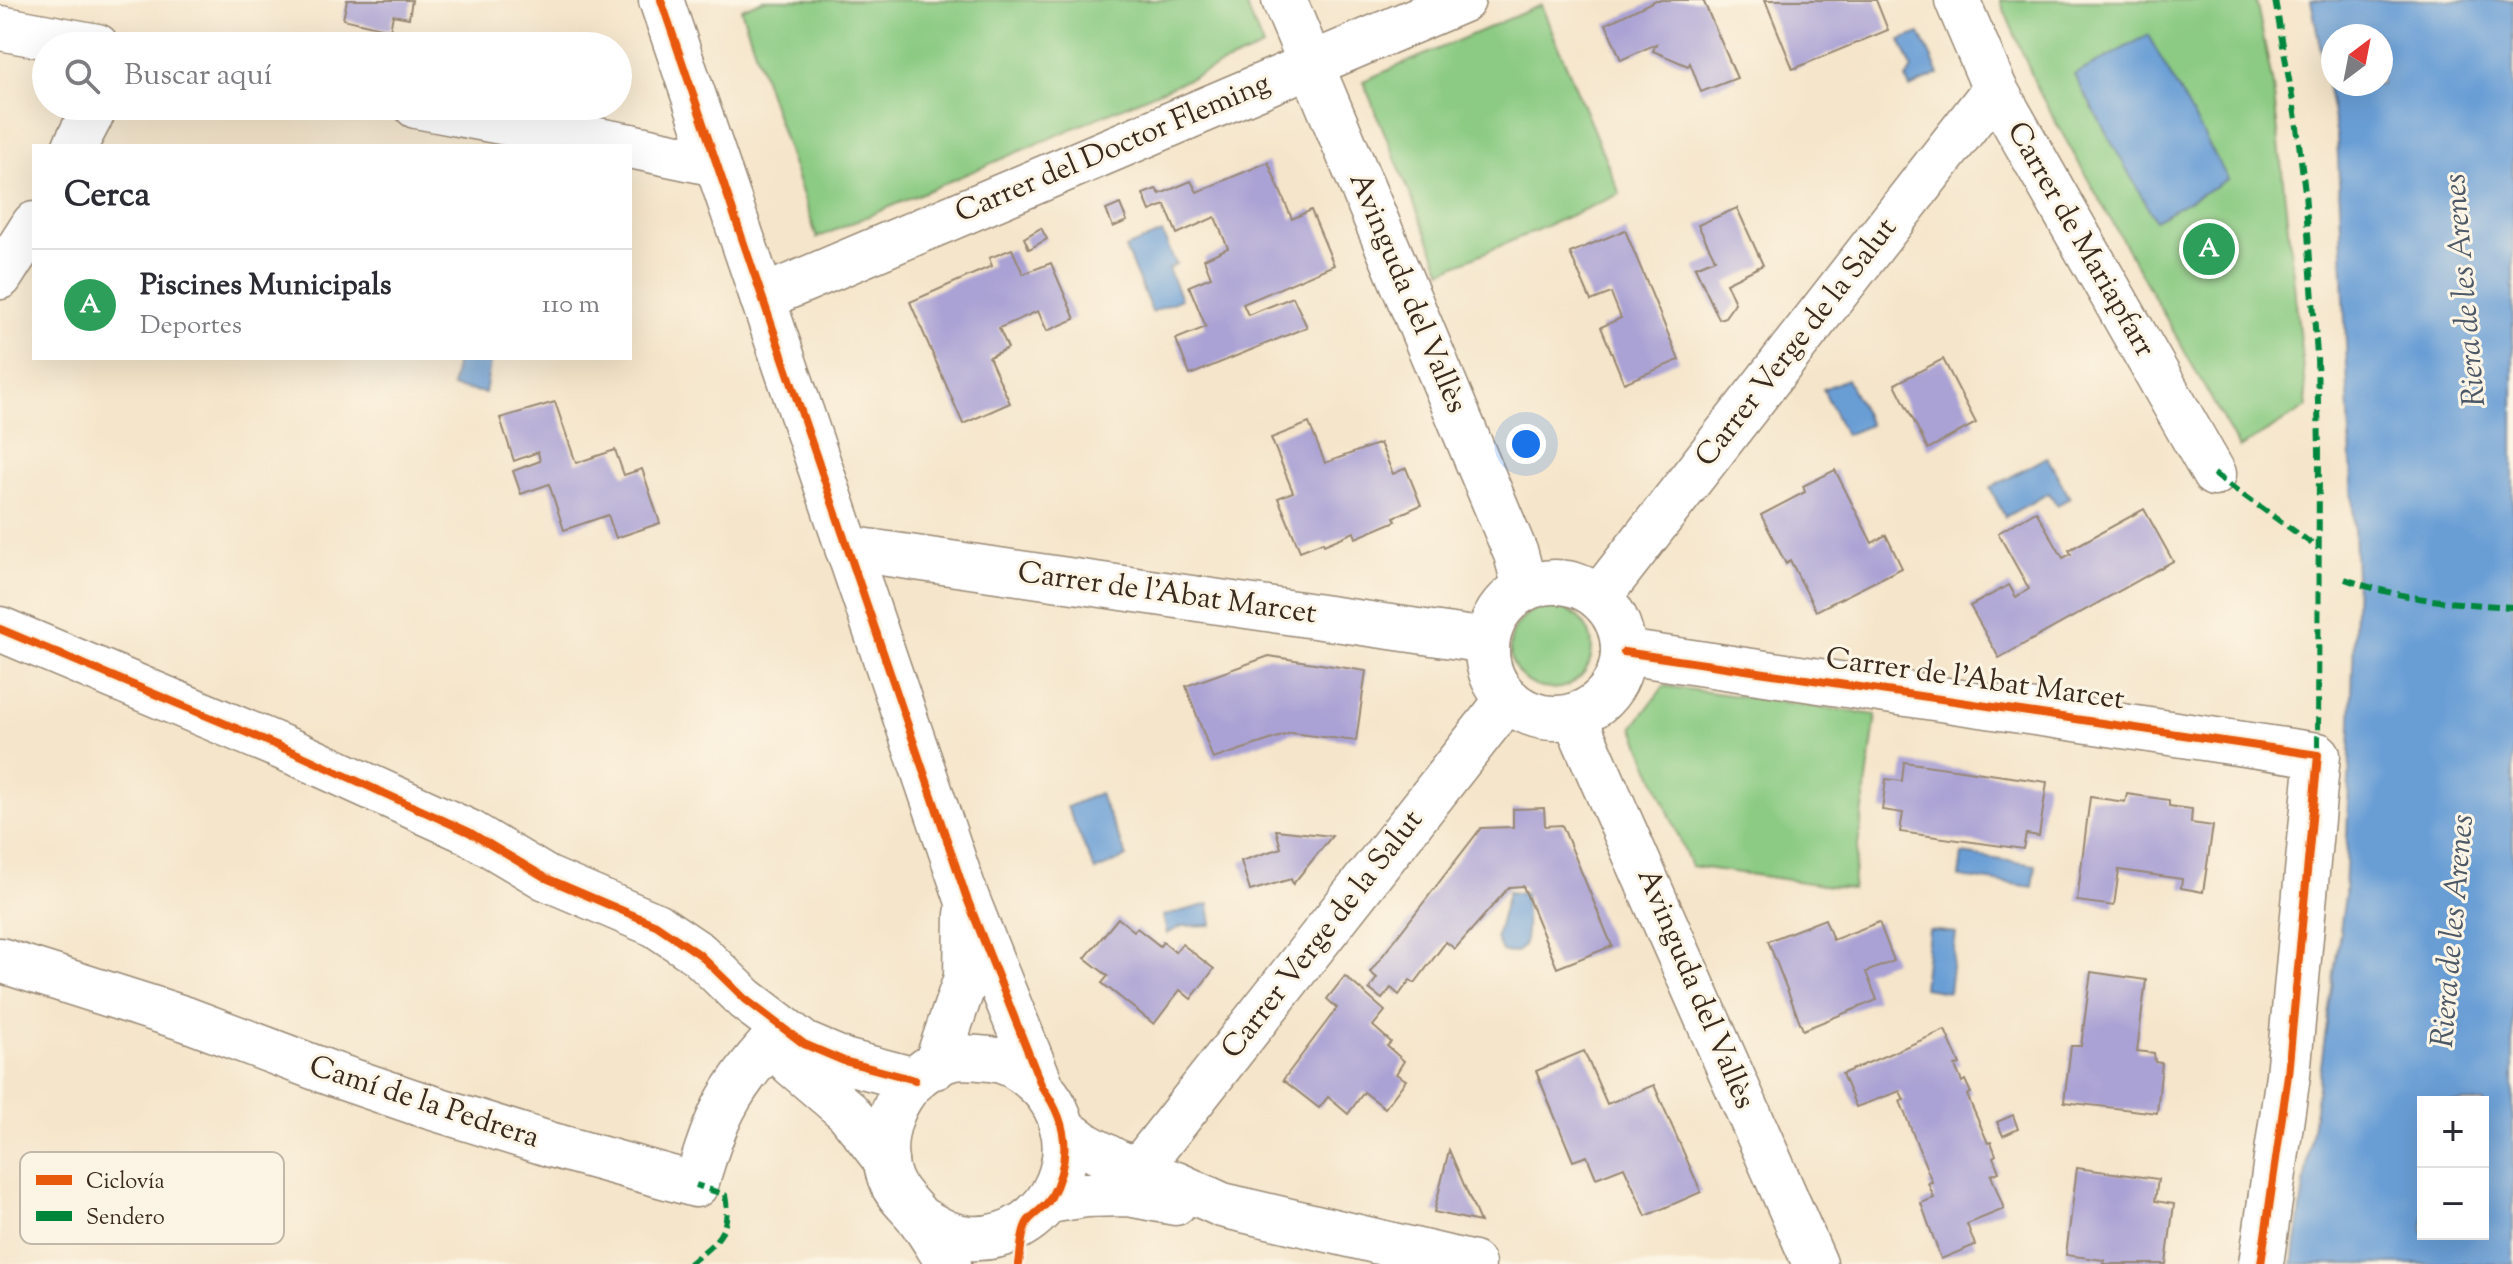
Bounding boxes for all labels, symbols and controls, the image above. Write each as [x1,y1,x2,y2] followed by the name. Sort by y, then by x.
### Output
[2321,24,2393,96] north arrow
[32,32,632,120] search box
[60,54,104,98] icon: search
[124,55,272,98] text: Buscar aquí
[949,63,1277,235] street label: Carrer del Doctor Fleming
[1995,114,2165,366] street label: Carrer de Mariapfarr
[1337,166,1477,420] street label: Avinguda del Vallès
[2433,171,2499,409] water label: Riera de les Arenes
[64,172,150,221] text: Cerca
[1686,209,1908,477] street label: Carrer Verge de la Salut
[2183,219,2235,279] pin: A
[140,265,392,308] text: Piscines Municipals
[79,287,101,324] text: A
[542,287,600,324] text: 110 m
[140,308,242,345] text: Deportes
[1506,424,1546,464] your location
[1015,552,1319,636] street label: Carrer de l'Abat Marcet
[1823,638,2127,722] street label: Carrer de l'Abat Marcet
[1212,801,1434,1069] street label: Carrer Verge de la Salut
[2421,812,2487,1050] water label: Riera de les Arenes
[1625,862,1765,1116] street label: Avinguda del Vallès
[303,1046,545,1161] street label: Camí de la Pedrera
[2417,1096,2489,1240] map controls
[2417,1096,2489,1168] button: +
[20,1152,284,1244] legend
[86,1167,165,1199] text: Ciclovía
[2417,1168,2489,1240] button: −
[86,1203,165,1235] text: Sendero

